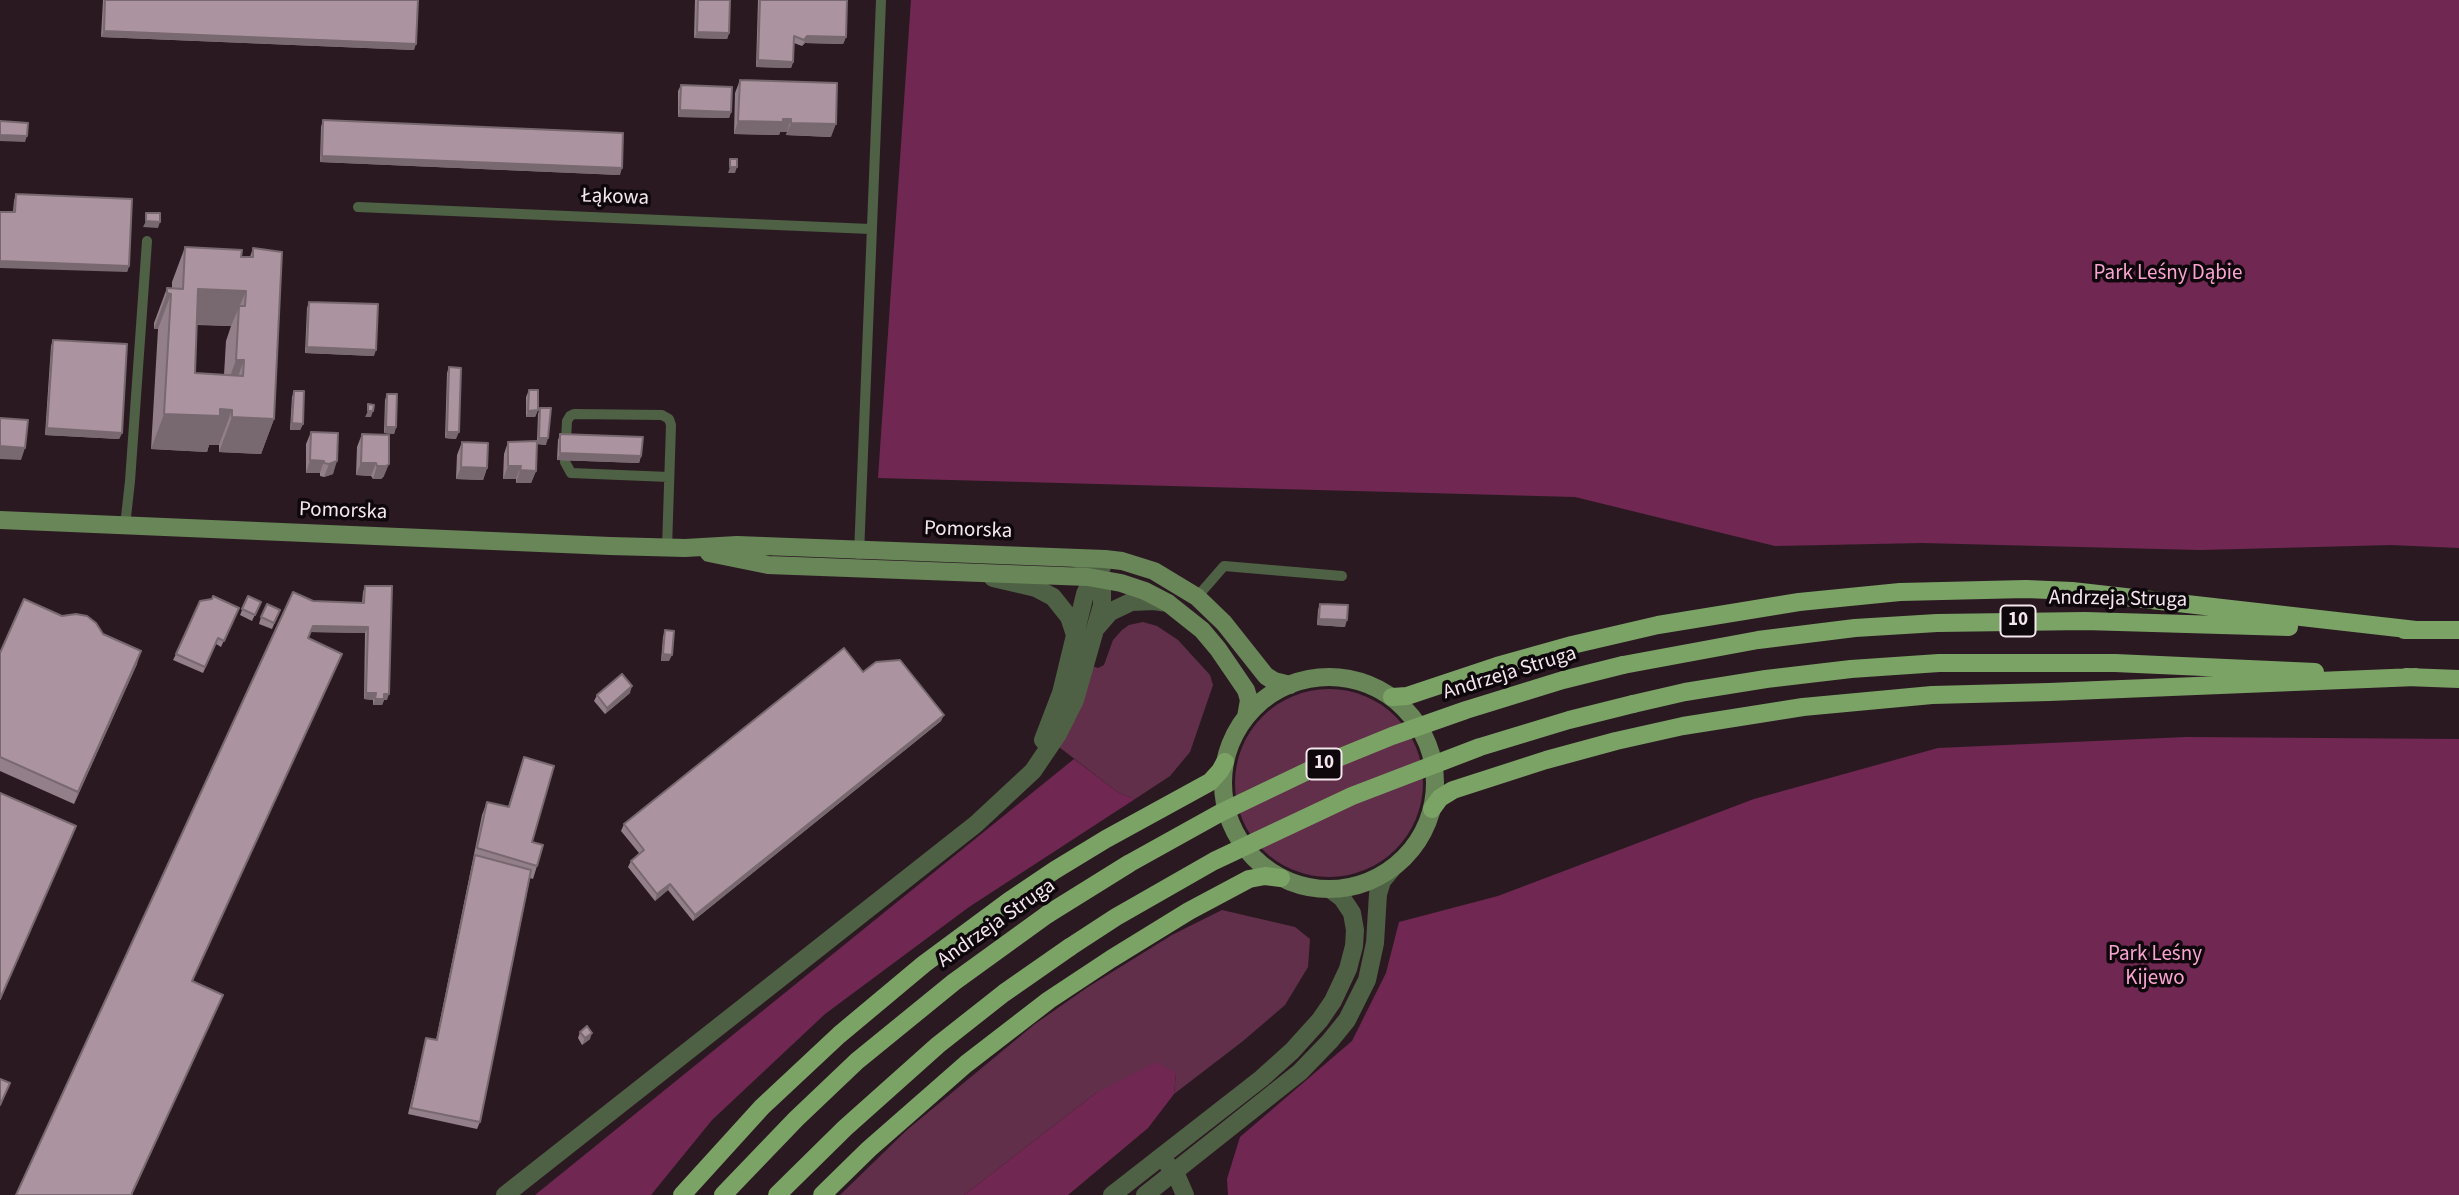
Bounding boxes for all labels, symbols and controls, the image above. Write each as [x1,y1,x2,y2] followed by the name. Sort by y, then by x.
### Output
[581,184,649,212] street label: Łąkowa
[2094,261,2242,287] park label: Park Leśny Dąbie
[298,498,388,526] street label: Pomorska
[923,517,1013,545] street label: Pomorska
[2049,586,2187,614] street label: Andrzeja Struga
[2000,606,2036,636] road number: 10
[1440,642,1580,706] street label: Andrzeja Struga
[1306,748,1342,779] road number: 10
[933,874,1061,974] street label: Andrzeja Struga
[2108,942,2202,992] park label: Park Leśny Kijewo

